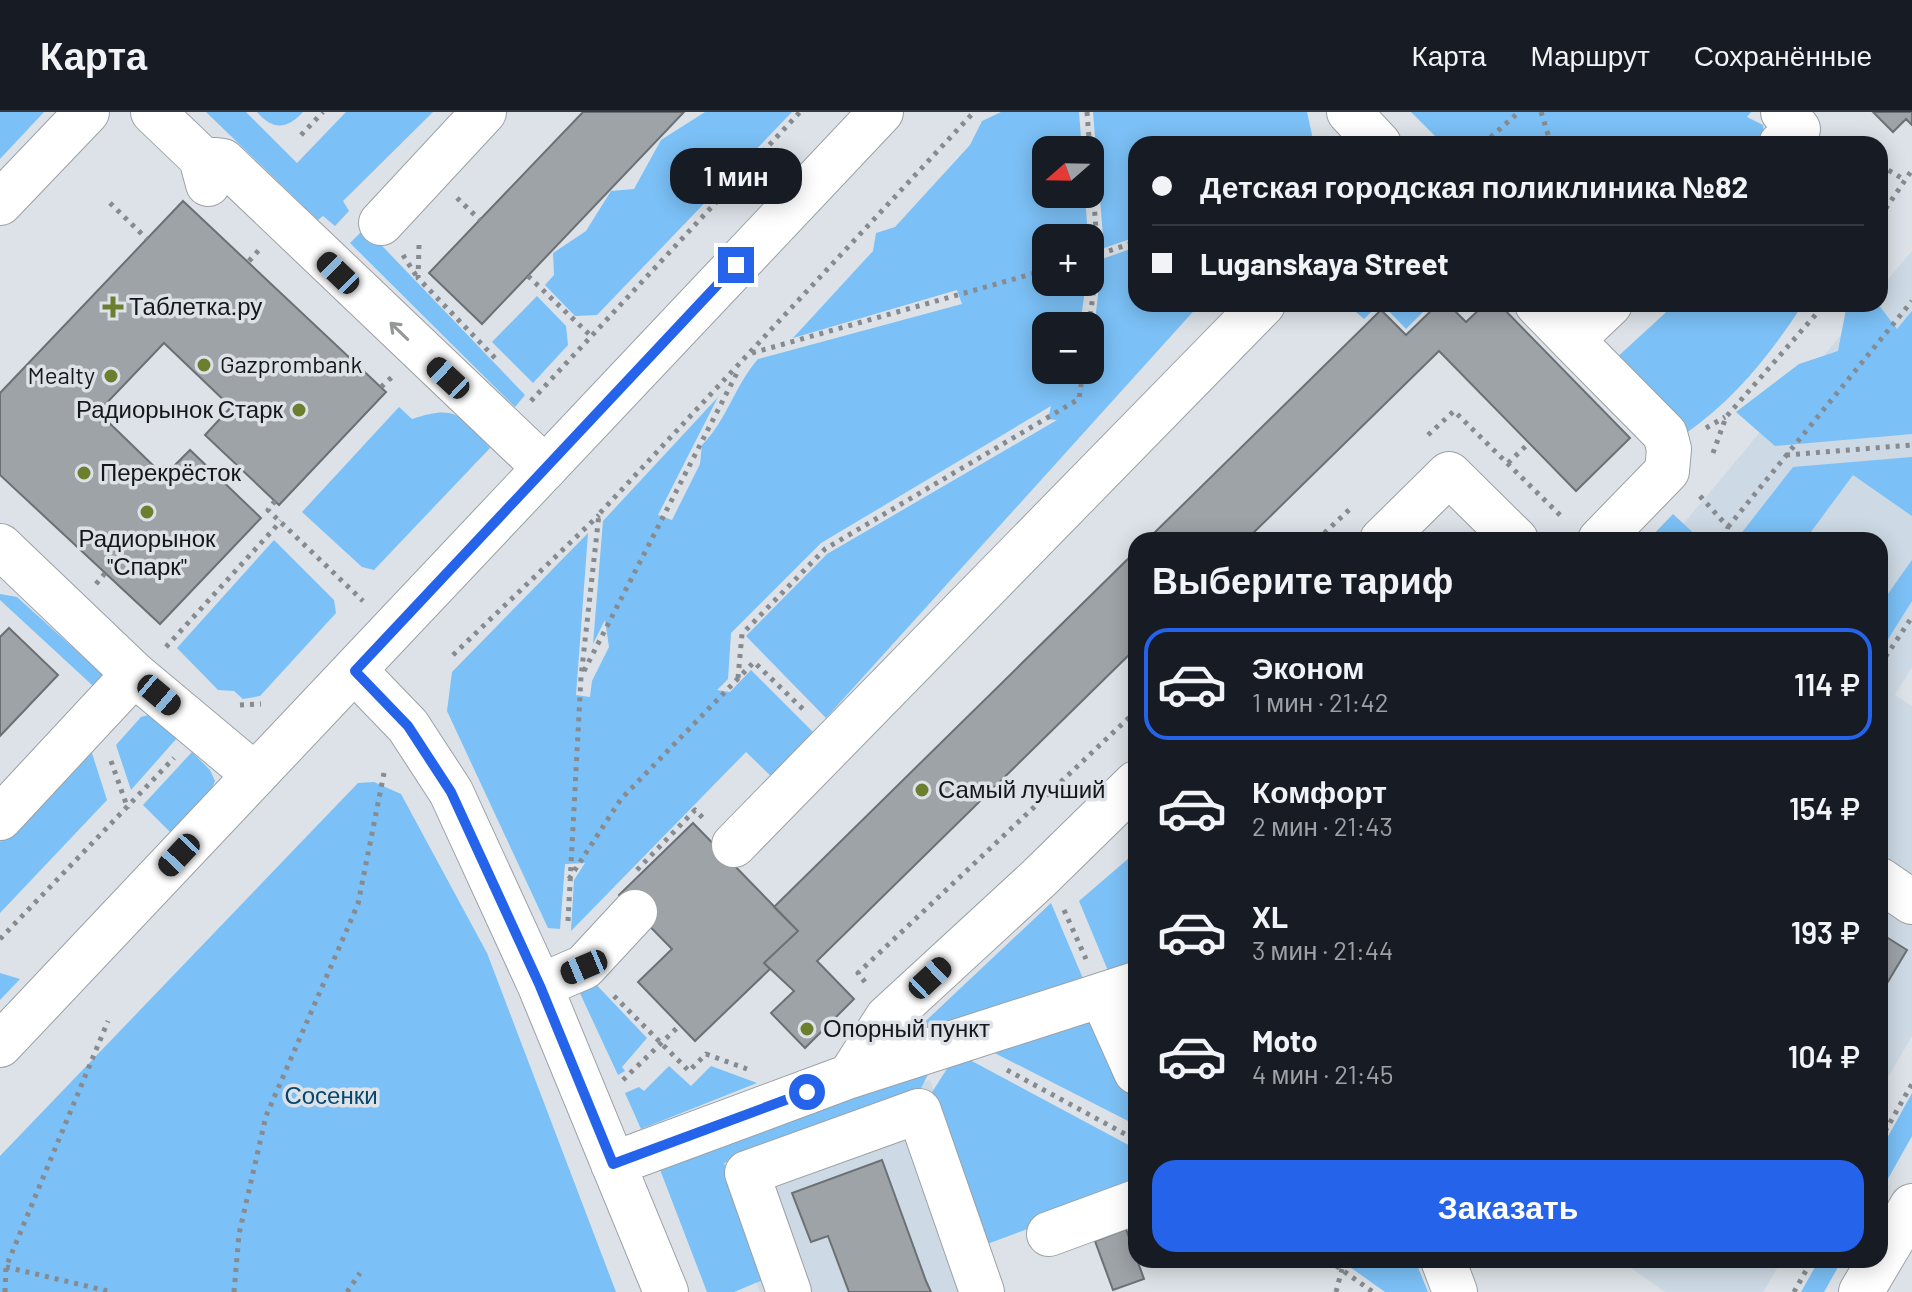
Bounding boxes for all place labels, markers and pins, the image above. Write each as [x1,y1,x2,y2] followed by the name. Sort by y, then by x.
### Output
[129,291,262,320] place label: Таблетка.ру
[104,298,122,316] marker: Таблетка.ру
[220,349,363,378] place label: Gazprombank
[195,356,213,374] marker: Gazprombank
[28,360,95,389] place label: Mealty
[102,367,120,385] marker: Mealty
[76,394,283,423] place label: Радиорынок Старк
[290,401,308,419] marker: Радиорынок Старк
[100,457,242,486] place label: Перекрёсток
[75,464,93,482] marker: Перекрёсток
[138,503,156,521] marker: Радиорынок "Спарк"
[78,523,216,580] place label: Радиорынок "Спарк"
[938,774,1105,803] place label: Самый лучший
[913,781,931,799] marker: Самый лучший
[823,1013,990,1042] place label: Опорный пункт
[798,1020,816,1038] marker: Опорный пункт

